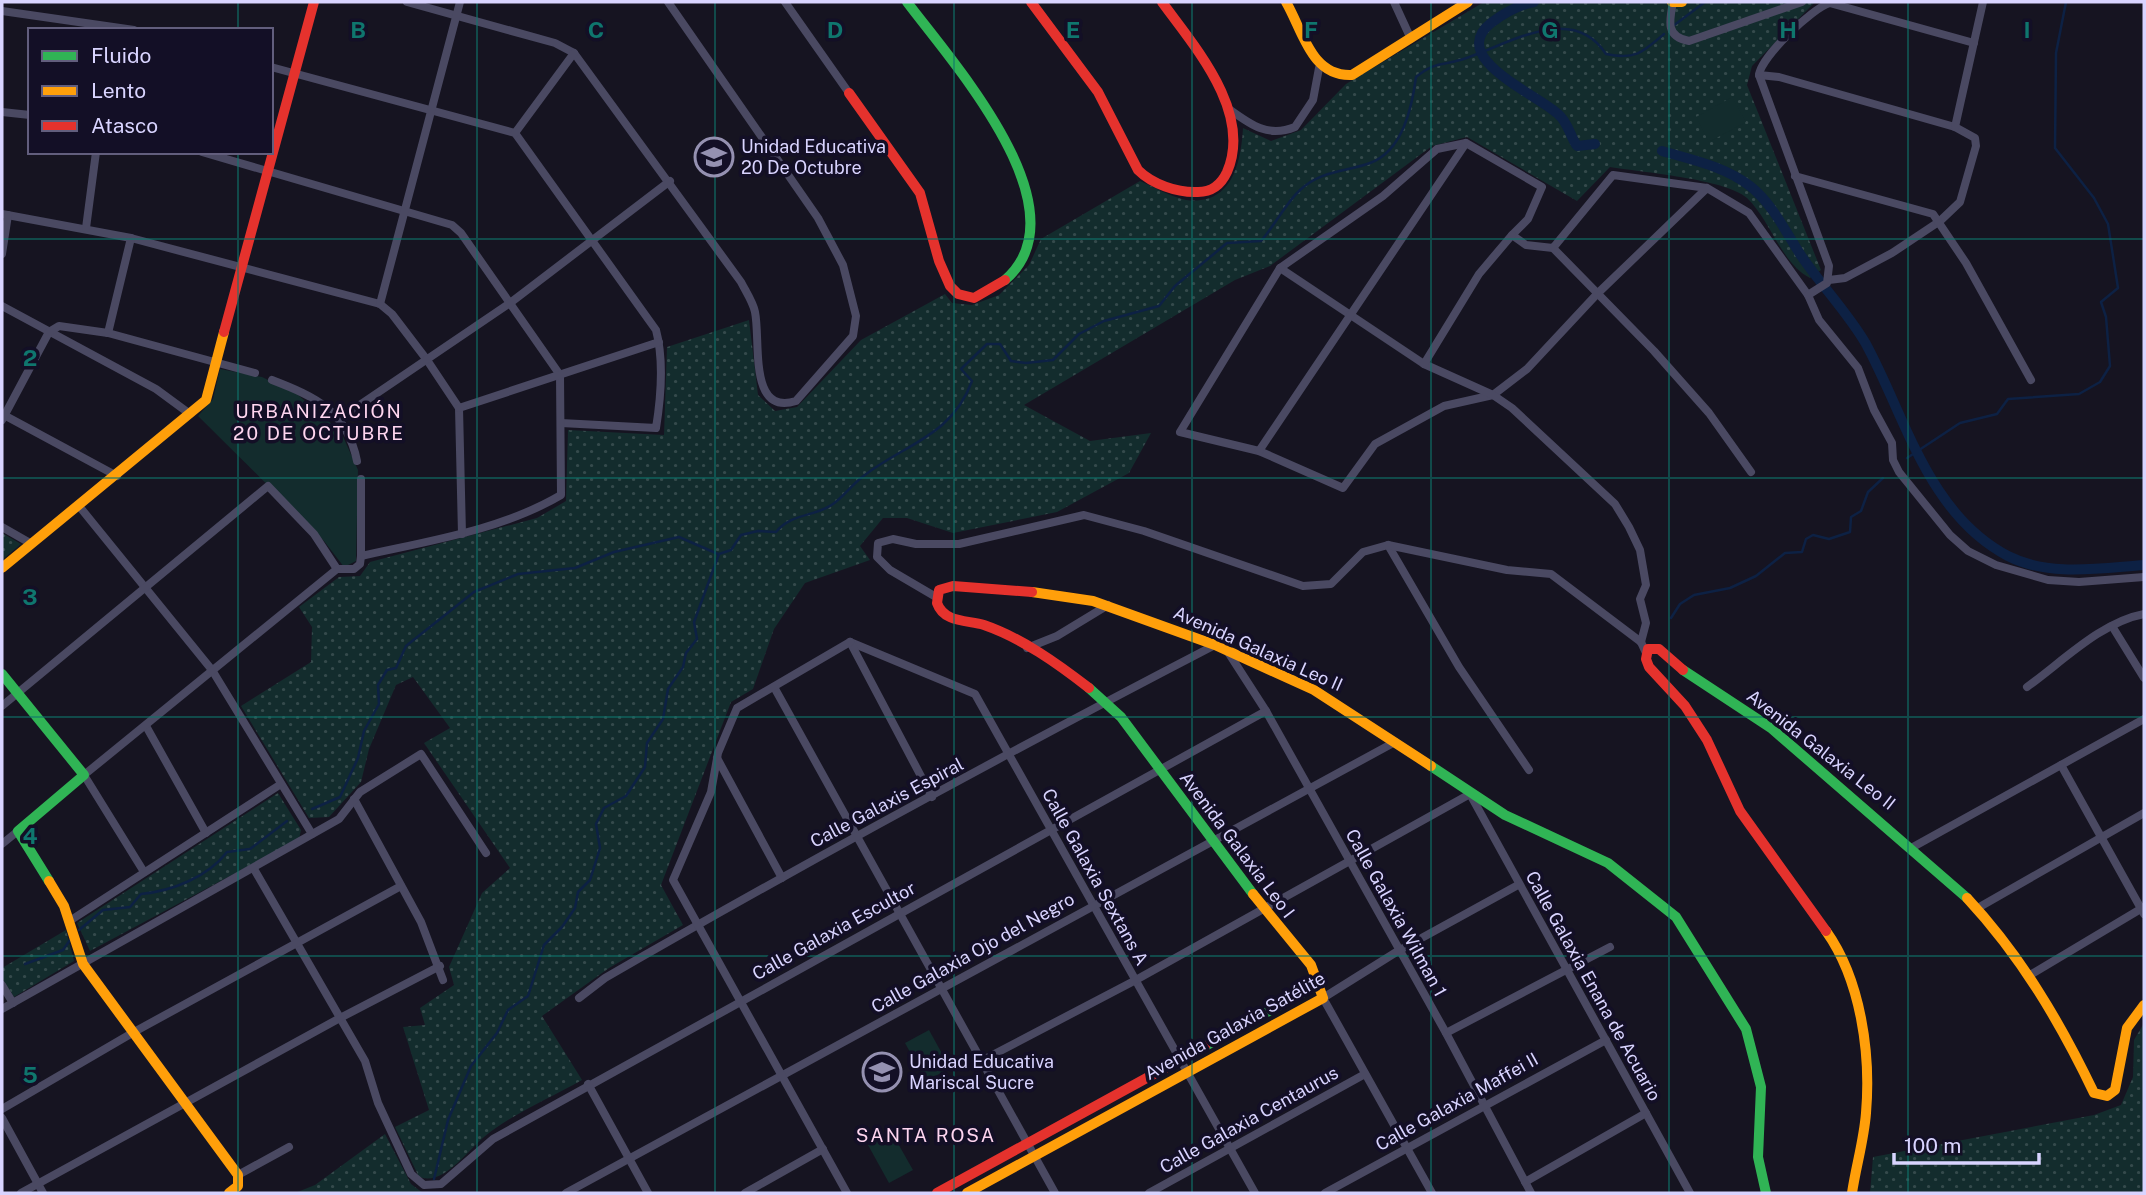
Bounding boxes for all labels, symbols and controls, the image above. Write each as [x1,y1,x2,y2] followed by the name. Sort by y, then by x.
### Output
[350,16,366,43] text: B
[588,16,604,43] text: C
[827,16,843,43] text: D
[1066,16,1080,43] text: E
[1304,16,1318,43] text: F
[1541,16,1559,43] text: G
[1779,16,1797,43] text: H
[2023,16,2031,43] text: I
[28,28,273,154] legend
[91,43,151,68] text: Fluido
[91,78,146,103] text: Lento
[91,113,158,138] text: Atasco
[693,136,735,178] school or university icon: Unidad Educativa 20 De Octubre
[741,136,886,178] place label: Unidad Educativa 20 De Octubre
[23,344,37,371] text: 2
[233,400,405,444] district label: URBANIZACIÓN 20 DE OCTUBRE
[22,583,38,610] text: 3
[1170,602,1346,695] street label: Avenida Galaxia Leo II
[1743,685,1900,814] street label: Avenida Galaxia Leo II
[806,753,967,852] street label: Calle Galaxis Espiral
[1176,767,1299,922] street label: Avenida Galaxia Leo I
[1038,785,1153,969] street label: Calle Galaxia Sextans A
[22,822,38,849] text: 4
[1342,825,1451,1000] street label: Calle Galaxia Wilman 1
[1521,867,1665,1104] street label: Calle Galaxia Enana de Acuario
[749,877,919,984] street label: Calle Galaxia Escultor
[868,888,1078,1017] street label: Calle Galaxia Ojo del Negro
[1141,967,1329,1084] street label: Avenida Galaxia Satélite
[1372,1048,1542,1155] street label: Calle Galaxia Maffei II
[861,1051,903,1093] school or university icon: Unidad Educativa Mariscal Sucre
[909,1051,1054,1093] place label: Unidad Educativa Mariscal Sucre
[22,1061,38,1088] text: 5
[1156,1062,1342,1177] street label: Calle Galaxia Centaurus
[1894,1122,2039,1166] scale bar
[856,1124,996,1146] district label: SANTA ROSA
[1904,1133,1961,1158] text: 100 m

